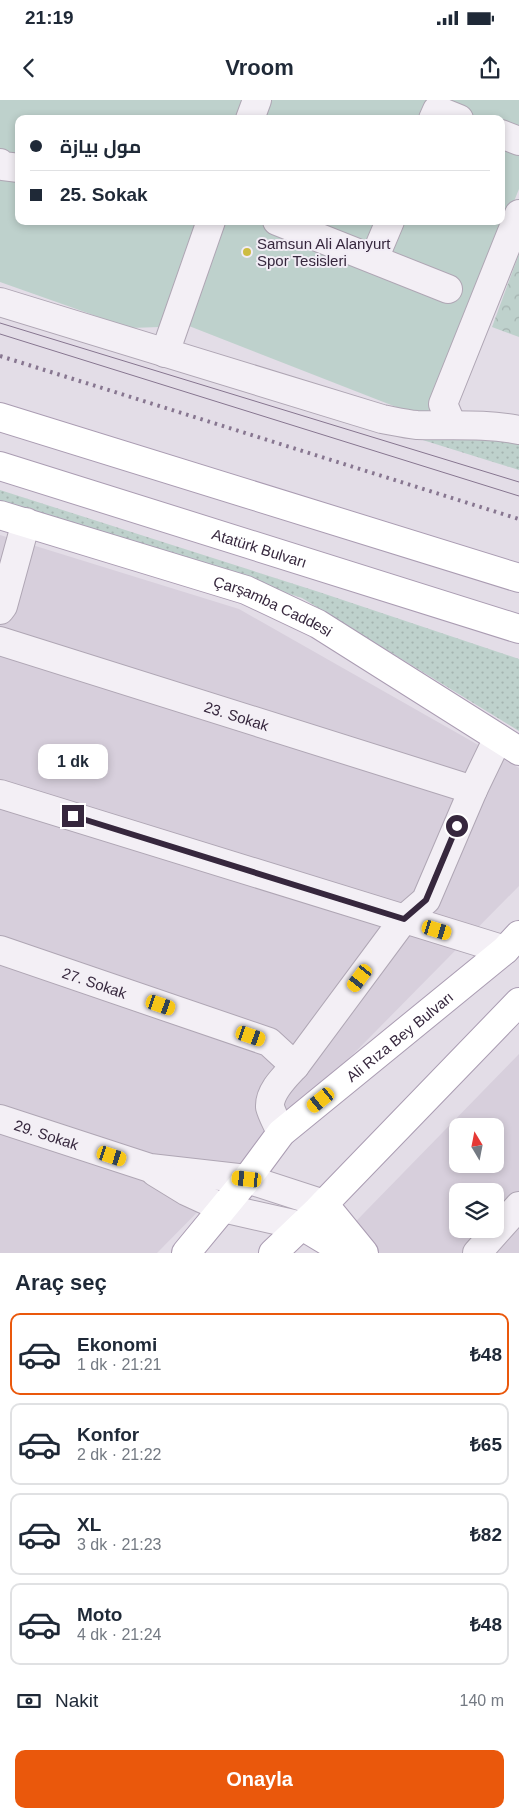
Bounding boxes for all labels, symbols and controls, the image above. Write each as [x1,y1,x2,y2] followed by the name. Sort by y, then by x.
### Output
[25,7,74,28] text: 21:19
[15,54,43,82] icon: back
[476,54,504,82] icon: share
[225,55,294,80] text: Vroom
[60,136,141,157] text: مول بيازة
[60,184,148,205] text: 25. Sokak
[257,235,391,269] place label: Samsun Ali Alanyurt Spor Tesisleri
[241,246,253,258] marker: Samsun Ali Alanyurt Spor Tesisleri
[210,525,309,570] street label: Atatürk Bulvarı
[212,572,336,639] street label: Çarşamba Caddesi
[202,697,271,734] street label: 23. Sokak
[38,744,108,778] callout: 1 dk
[57,753,89,770] text: 1 dk
[62,805,84,827] route end
[446,815,468,837] route start
[420,918,453,942] car
[344,962,375,994] car
[60,964,129,1001] street label: 27. Sokak
[343,988,456,1085] street label: Ali Rıza Bey Bulvarı
[144,993,177,1017] car
[234,1024,267,1048] car
[304,1085,337,1115] car
[12,1116,81,1153] street label: 29. Sokak
[449,1118,504,1172] north arrow
[449,1118,504,1238] map controls
[95,1144,128,1168] car
[231,1170,262,1188] car
[449,1183,504,1238] button: layers
[15,1270,107,1295] text: Araç seç
[17,1332,62,1377] icon: car
[77,1334,157,1355] text: Ekonomi
[470,1344,502,1365] text: ₺48
[77,1356,162,1373] text: 1 dk · 21:21
[17,1422,62,1467] icon: car
[77,1424,139,1445] text: Konfor
[470,1434,502,1455] text: ₺65
[77,1446,162,1463] text: 2 dk · 21:22
[17,1512,62,1557] icon: car
[77,1514,101,1535] text: XL
[470,1524,502,1545] text: ₺82
[77,1536,162,1553] text: 3 dk · 21:23
[17,1602,62,1647] icon: car
[77,1604,122,1625] text: Moto
[470,1614,502,1635] text: ₺48
[77,1626,162,1643] text: 4 dk · 21:24
[15,1687,43,1715] icon: cash
[55,1690,98,1711] text: Nakit
[460,1692,504,1709] text: 140 m
[15,1750,504,1808] button: Onayla

